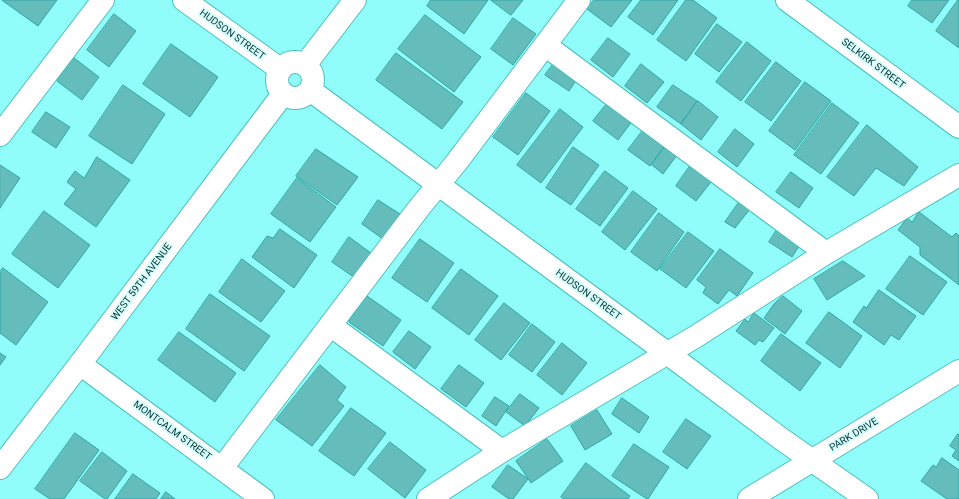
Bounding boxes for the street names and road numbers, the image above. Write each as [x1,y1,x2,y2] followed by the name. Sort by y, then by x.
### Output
[197,7,267,63] street label: HUDSON STREET
[839,36,907,92] street label: SELKIRK STREET
[109,241,175,323] street label: WEST 59TH AVENUE
[553,267,623,323] street label: HUDSON STREET
[131,399,213,463] street label: MONTCALM STREET
[828,416,880,454] street label: PARK DRIVE

